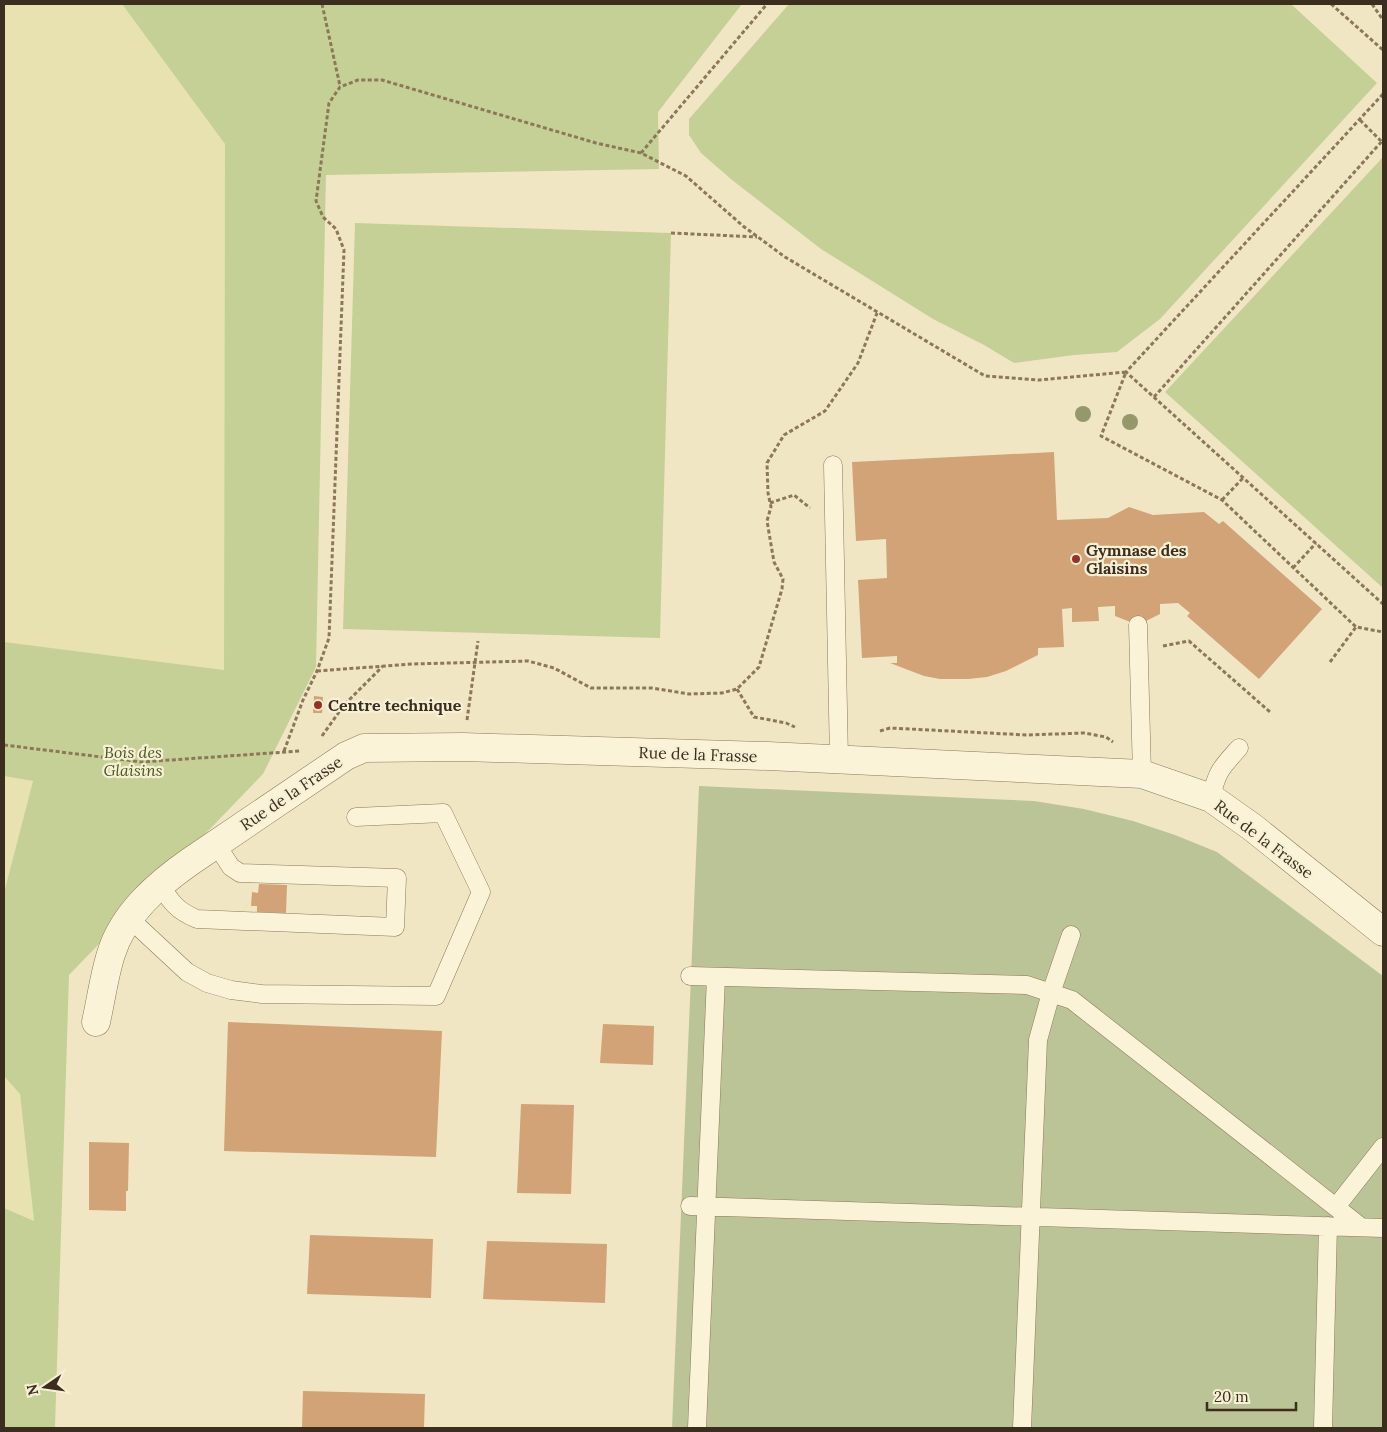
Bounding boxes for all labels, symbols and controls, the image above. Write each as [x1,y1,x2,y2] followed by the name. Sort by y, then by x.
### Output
[1086,540,1187,578] place label: Gymnase des Glaisins
[1070,553,1082,565] marker: Gymnase des Glaisins
[328,695,462,715] place label: Centre technique
[312,699,324,711] marker: Centre technique
[103,742,163,780] park label: Bois des Glaisins
[638,742,758,766] street label: Rue de la Frasse
[236,751,346,835] street label: Rue de la Frasse
[1210,795,1318,883] street label: Rue de la Frasse
[20,1362,70,1412] north arrow
[1207,1380,1296,1412] scale bar
[22,1382,42,1397] text: N
[1214,1387,1249,1406] text: 20 m

